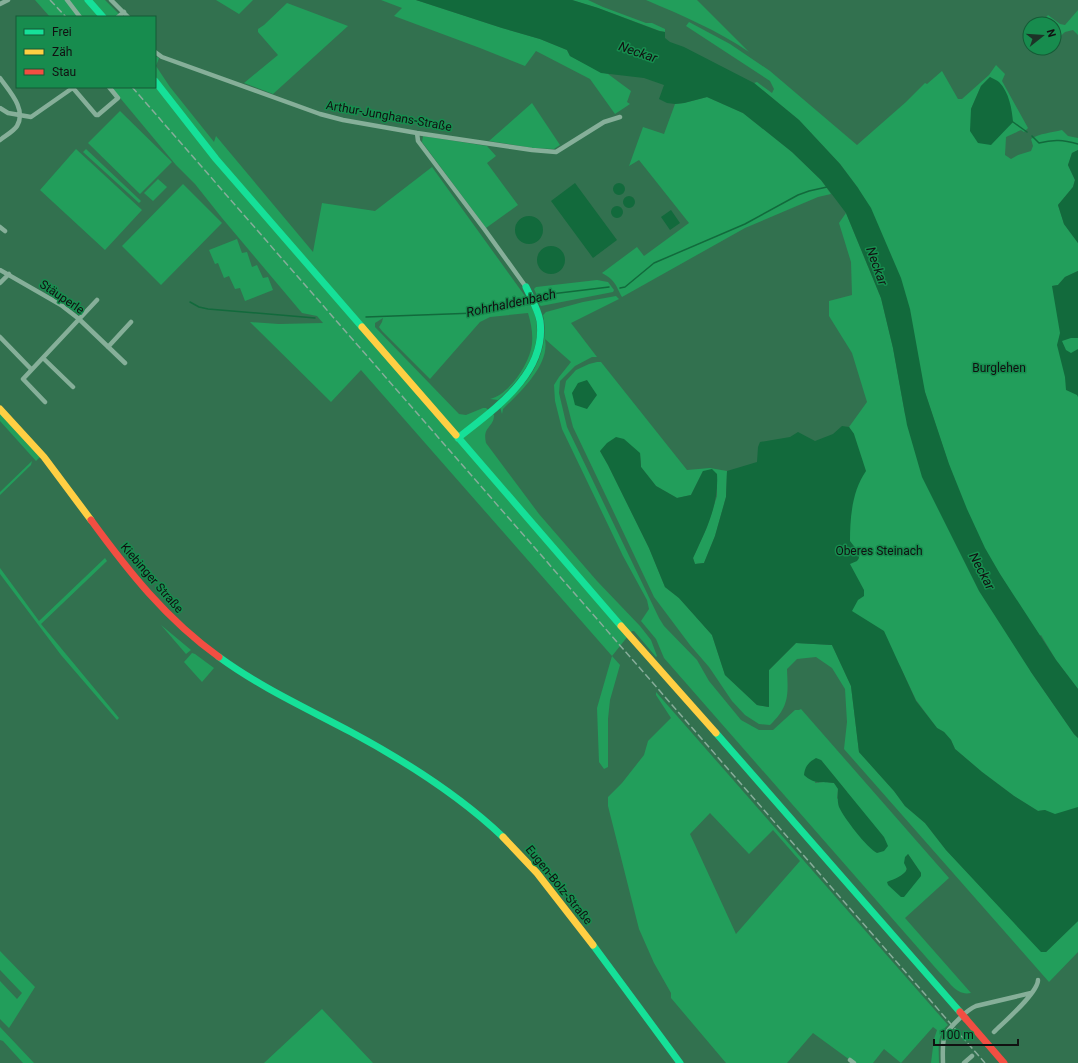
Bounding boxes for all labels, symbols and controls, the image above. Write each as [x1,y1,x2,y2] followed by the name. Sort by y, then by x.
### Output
[16,16,156,88] legend
[1022,16,1062,56] north arrow
[52,25,72,39] text: Frei
[1044,28,1059,39] text: N
[617,38,660,66] water label: Neckar
[52,45,72,59] text: Zäh
[52,65,76,79] text: Stau
[325,98,453,134] street label: Arthur-Junghans-Straße
[863,245,891,288] water label: Neckar
[37,277,87,317] street label: Stäuperle
[465,286,557,320] water label: Rohrhaldenbach
[972,361,1026,375] park label: Burglehen
[118,540,186,616] street label: Kiebinger Straße
[835,544,923,558] park label: Oberes Steinach
[966,550,998,593] water label: Neckar
[523,843,595,927] street label: Eugen-Bolz-Straße
[934,1021,1018,1047] scale bar
[940,1028,974,1042] text: 100 m

